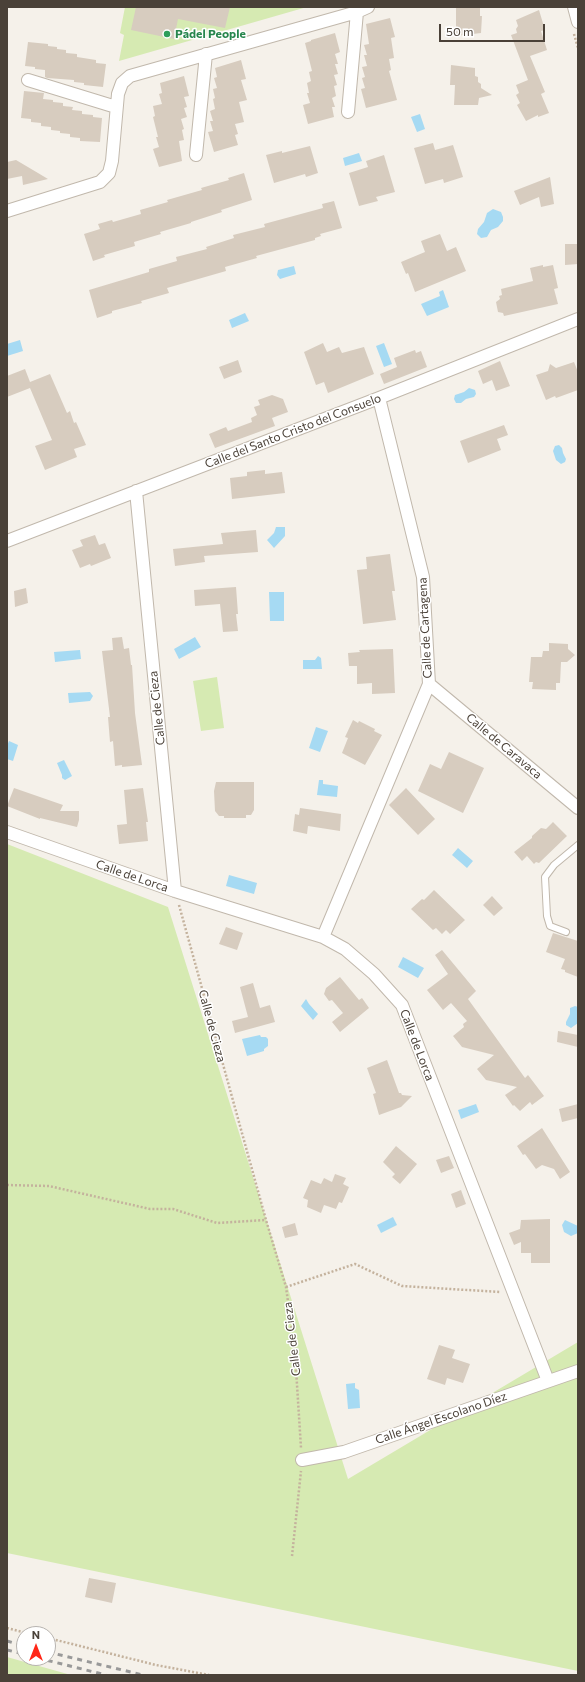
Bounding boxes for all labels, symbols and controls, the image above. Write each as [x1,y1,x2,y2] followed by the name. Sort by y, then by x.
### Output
[441,16,547,42] scale bar
[446,24,474,38] text: 50 m
[175,27,246,41] place label: Pádel People
[162,29,172,39] marker: Pádel People
[203,391,383,471] street label: Calle del Santo Cristo del Consuelo
[415,577,435,679] street label: Calle de Cartagena
[146,670,168,746] street label: Calle de Cieza
[463,710,545,782] street label: Calle de Caravaca
[94,857,170,895] street label: Calle de Lorca
[195,988,229,1064] street label: Calle de Cieza
[397,1007,437,1083] street label: Calle de Lorca
[280,1301,304,1377] street label: Calle de Cieza
[373,1389,509,1447] street label: Calle Ángel Escolano Díez
[16,1626,56,1666] north arrow
[32,1628,40,1641] text: N

